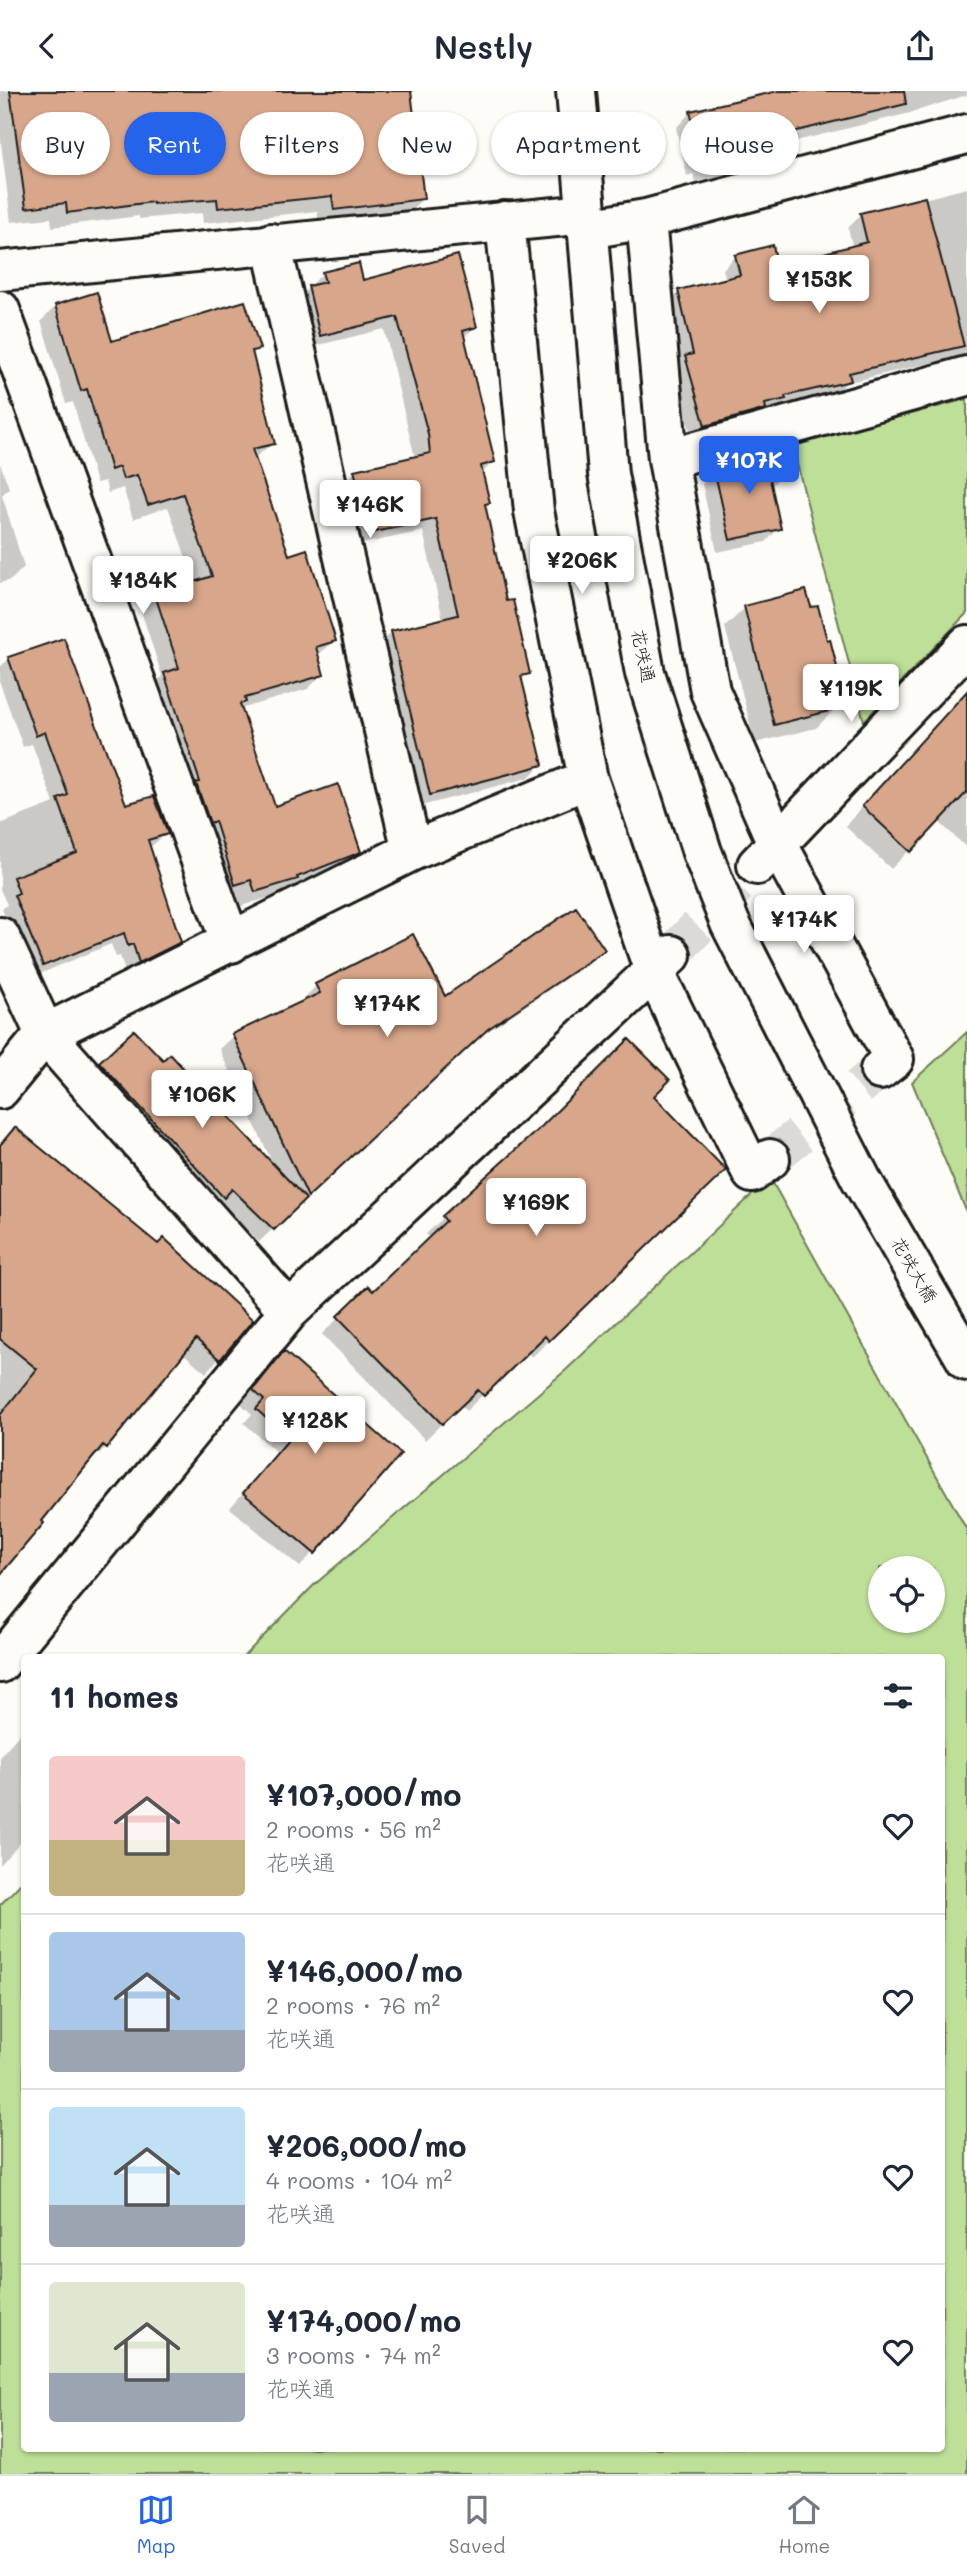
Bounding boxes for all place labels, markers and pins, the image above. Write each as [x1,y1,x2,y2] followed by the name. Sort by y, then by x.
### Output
[770,255,868,315] pin: ¥153K
[700,437,798,496] pin: ¥107K
[321,481,419,540] pin: ¥146K
[533,537,631,596] pin: ¥206K
[94,557,192,616] pin: ¥184K
[802,665,900,724] pin: ¥119K
[755,895,853,955] pin: ¥174K
[338,979,436,1039] pin: ¥174K
[153,1070,251,1130] pin: ¥106K
[487,1179,585,1238] pin: ¥169K
[266,1397,364,1456] pin: ¥128K

